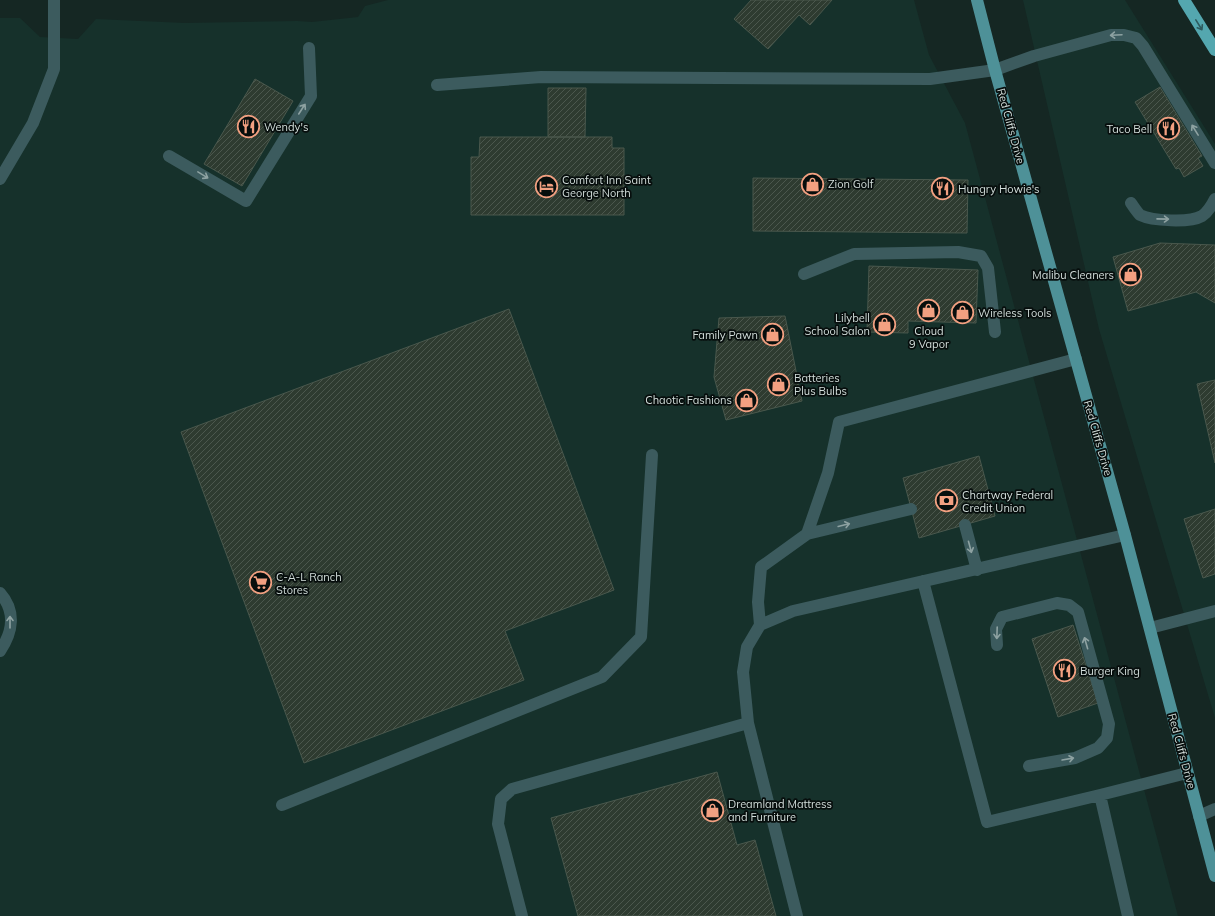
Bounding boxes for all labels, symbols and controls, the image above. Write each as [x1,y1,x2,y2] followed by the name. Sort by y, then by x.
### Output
[1196,19,1204,31] one-way arrow
[1109,31,1122,39] one-way arrow
[994,87,1028,165] street label: Red Cliffs Drive
[298,103,307,114] one-way arrow
[235,114,261,140] restaurant icon: Wendy's
[1155,116,1181,142] restaurant icon: Taco Bell
[264,120,308,134] place label: Wendy's
[1106,122,1152,136] place label: Taco Bell
[1190,124,1198,136] one-way arrow
[799,171,825,197] shop icon: Zion Golf
[197,172,209,180] one-way arrow
[534,173,560,199] hotel icon: Comfort Inn Saint George North
[562,173,651,200] place label: Comfort Inn Saint George North
[929,176,955,202] restaurant icon: Hungry Howie's
[828,177,874,191] place label: Zion Golf
[958,182,1040,196] place label: Hungry Howie's
[1156,215,1169,223] one-way arrow
[1117,262,1143,288] shop icon: Malibu Cleaners
[1032,268,1114,282] place label: Malibu Cleaners
[916,298,942,324] shop icon: Cloud 9 Vapor
[950,300,976,326] shop icon: Wireless Tools
[978,306,1052,320] place label: Wireless Tools
[804,311,870,338] place label: Lilybell School Salon
[872,311,898,337] shop icon: Lilybell School Salon
[760,322,786,348] shop icon: Family Pawn
[909,324,949,351] place label: Cloud 9 Vapor
[692,328,758,342] place label: Family Pawn
[766,371,792,397] shop icon: Batteries Plus Bulbs
[794,371,847,398] place label: Batteries Plus Bulbs
[734,387,760,413] shop icon: Chaotic Fashions
[645,393,732,407] place label: Chaotic Fashions
[1081,399,1115,477] street label: Red Cliffs Drive
[933,488,959,514] bank icon: Chartway Federal Credit Union
[962,488,1053,515] place label: Chartway Federal Credit Union
[838,520,851,528] one-way arrow
[967,541,975,554] one-way arrow
[247,570,273,596] supermarket icon: C-A-L Ranch Stores
[276,570,342,597] place label: C-A-L Ranch Stores
[6,615,14,628] one-way arrow
[993,626,1000,639] one-way arrow
[1082,637,1090,650] one-way arrow
[1052,658,1078,684] restaurant icon: Burger King
[1080,664,1140,678] place label: Burger King
[1165,712,1199,790] street label: Red Cliffs Drive
[1061,755,1074,763] one-way arrow
[700,797,726,823] shop icon: Dreamland Mattress and Furniture
[728,797,832,824] place label: Dreamland Mattress and Furniture

